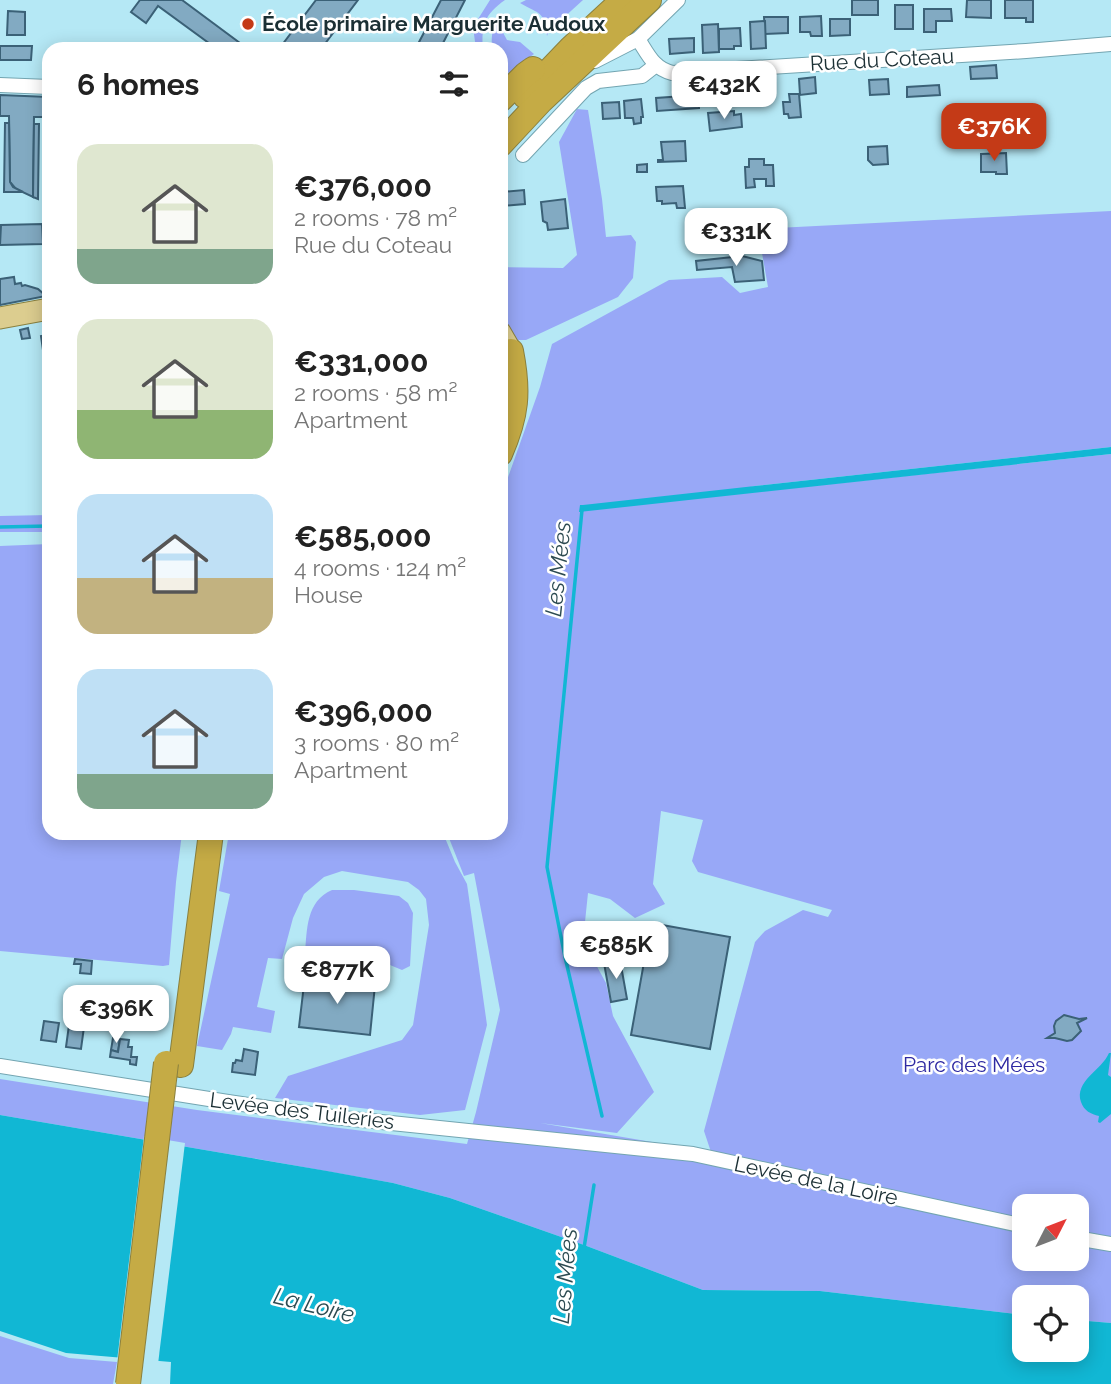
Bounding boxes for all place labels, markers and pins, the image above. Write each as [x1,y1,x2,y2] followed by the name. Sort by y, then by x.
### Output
[262,11,606,36] place label: École primaire Marguerite Audoux
[240,16,256,32] marker: École primaire Marguerite Audoux
[675,61,773,121] pin: €432K
[945,104,1043,163] pin: €376K
[687,208,785,268] pin: €331K
[567,922,665,981] pin: €585K
[288,946,386,1006] pin: €877K
[67,986,165,1045] pin: €396K

